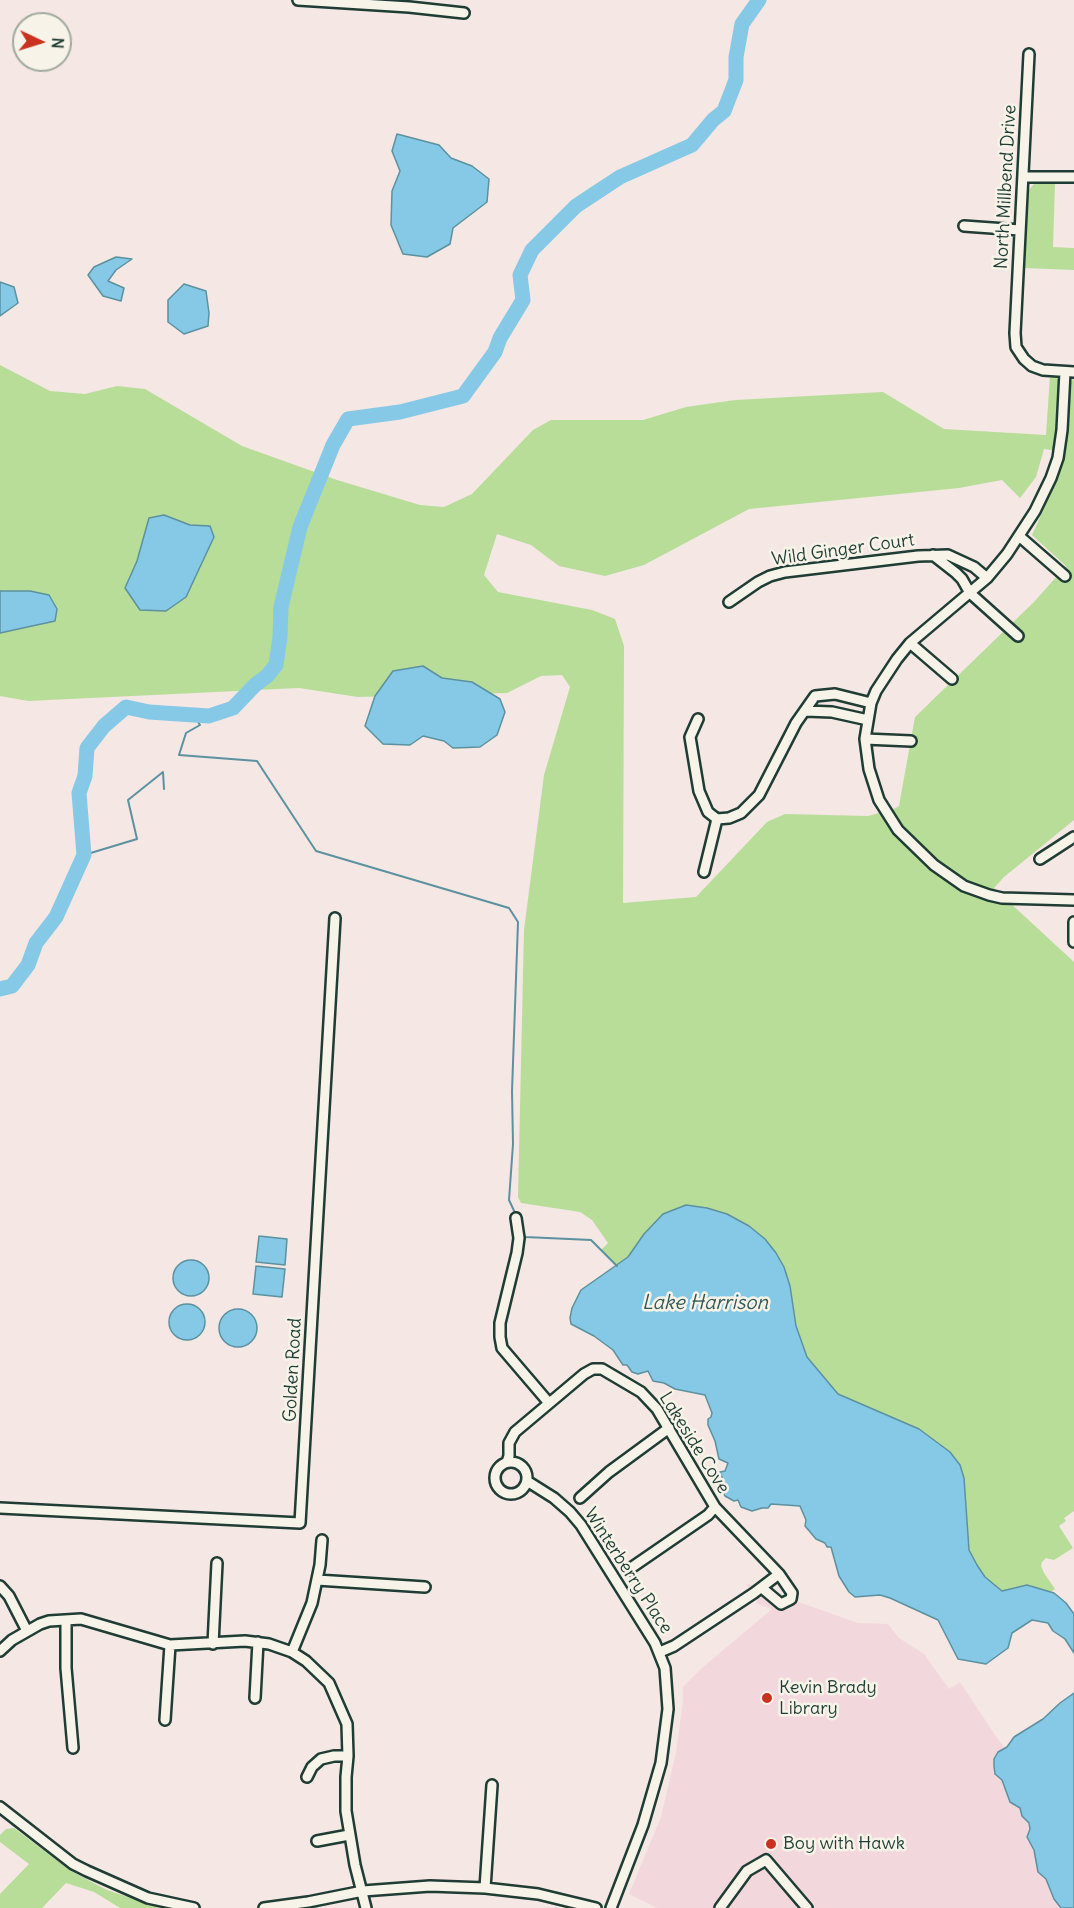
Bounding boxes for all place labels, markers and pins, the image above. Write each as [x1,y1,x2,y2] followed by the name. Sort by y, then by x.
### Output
[779,1677,877,1720] place label: Kevin Brady Library
[760,1691,774,1705] marker: Kevin Brady Library
[783,1833,905,1855] place label: Boy with Hawk
[764,1837,778,1851] marker: Boy with Hawk

